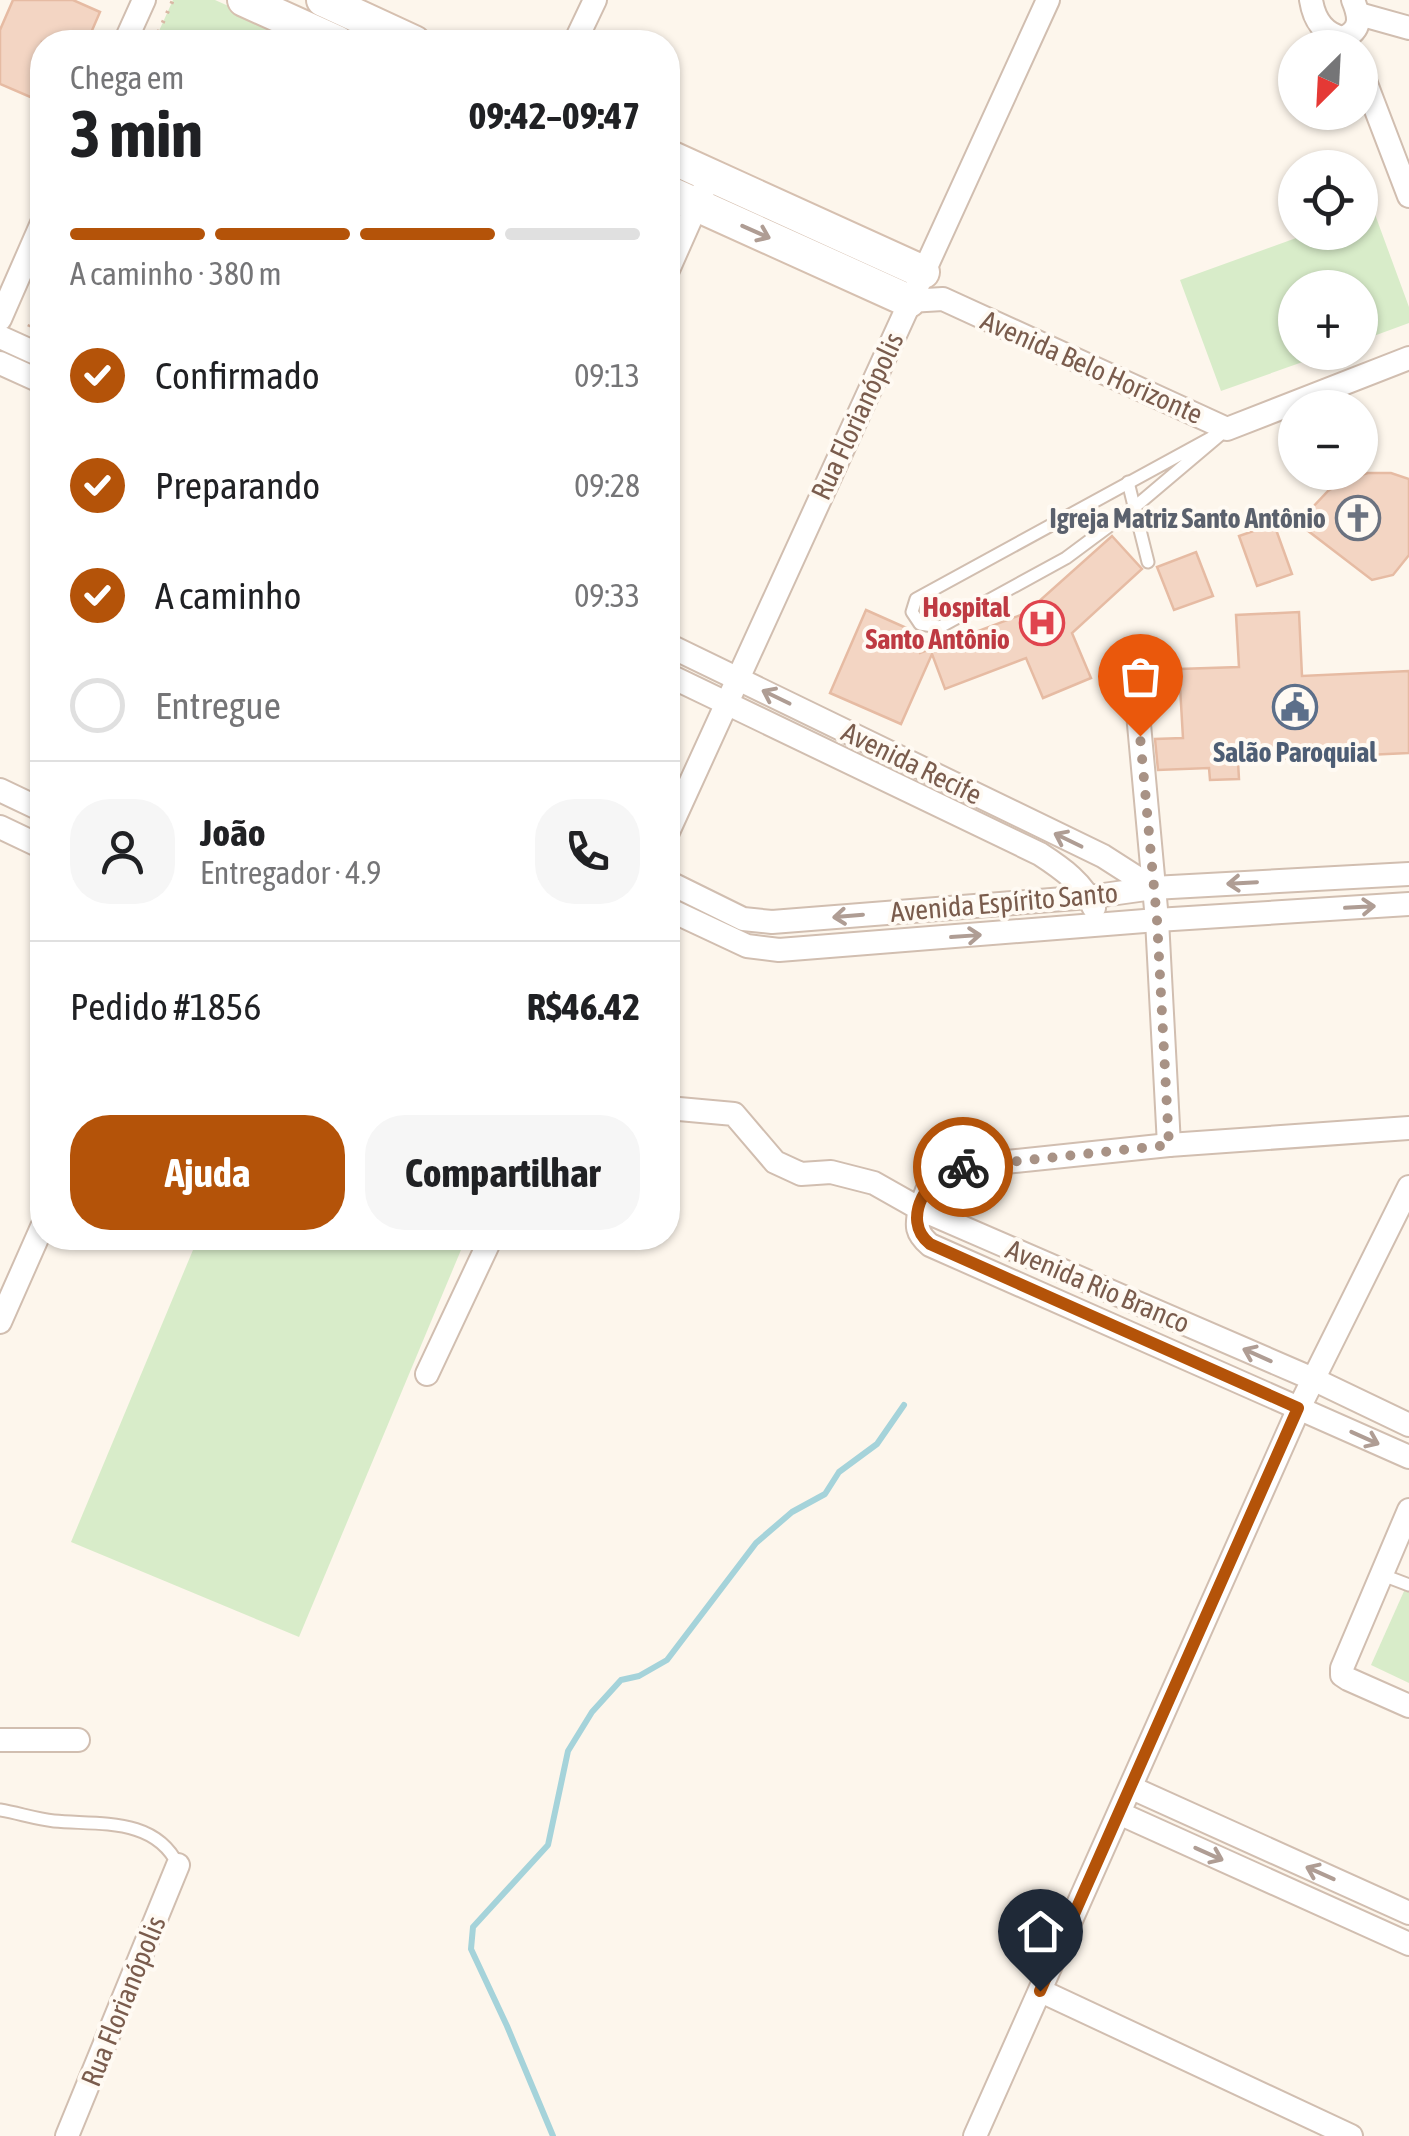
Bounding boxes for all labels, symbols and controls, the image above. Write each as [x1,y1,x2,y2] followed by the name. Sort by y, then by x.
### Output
[1278,30,1378,130] north arrow
[1278,30,1378,490] map controls
[70,59,184,96] text: Chega em
[468,94,640,137] text: 09:42–09:47
[70,96,203,171] text: 3 min
[1278,150,1378,250] button: locate
[740,224,770,243] one-way arrow
[70,255,281,292] text: A caminho · 380 m
[1278,270,1378,370] button: +
[976,304,1208,430] street label: Avenida Belo Horizonte
[804,327,910,505] street label: Rua Florianópolis
[70,348,125,403] icon: check
[155,354,320,397] text: Confirmado
[574,357,640,394] text: 09:13
[1278,390,1378,490] button: −
[70,458,125,513] icon: check
[155,464,320,507] text: Preparando
[574,467,640,504] text: 09:28
[1335,495,1381,541] church icon: Igreja Matriz Santo Antônio
[1050,502,1326,534] place label: Igreja Matriz Santo Antônio
[70,568,125,623] icon: check
[155,574,301,617] text: A caminho
[574,577,640,614] text: 09:33
[865,591,1011,655] place label: Hospital Santo Antônio
[1019,600,1065,646] hospital icon: Hospital Santo Antônio
[1098,634,1183,737] pin
[1113,649,1168,704] icon: bag
[155,684,281,727] text: Entregue
[1272,684,1318,730] public building icon: Salão Paroquial
[762,687,792,706] one-way arrow
[837,715,987,811] street label: Avenida Recife
[1213,736,1377,768] place label: Salão Paroquial
[70,799,175,904] button: person
[535,799,640,904] button: phone
[200,811,266,854] text: João
[1054,829,1084,848] one-way arrow
[200,854,381,891] text: Entregador · 4.9
[1226,874,1258,893] one-way arrow
[889,876,1119,928] street label: Avenida Espírito Santo
[1343,898,1375,917] one-way arrow
[833,907,865,926] one-way arrow
[949,926,981,945] one-way arrow
[70,985,261,1028] text: Pedido #1856
[527,985,640,1028] text: R$46.42
[70,1115,345,1230] button: Ajuda
[365,1115,640,1230] button: Compartilhar
[913,1117,1013,1217] courier
[936,1140,991,1195] icon: bike
[1001,1233,1195,1339] street label: Avenida Rio Branco
[1242,1345,1273,1363] one-way arrow
[1349,1430,1380,1448] one-way arrow
[1194,1846,1224,1864] one-way arrow
[1305,1863,1336,1881] one-way arrow
[998,1889,1083,1992] pin
[1013,1904,1068,1959] icon: home
[74,1911,172,2091] street label: Rua Florianópolis

